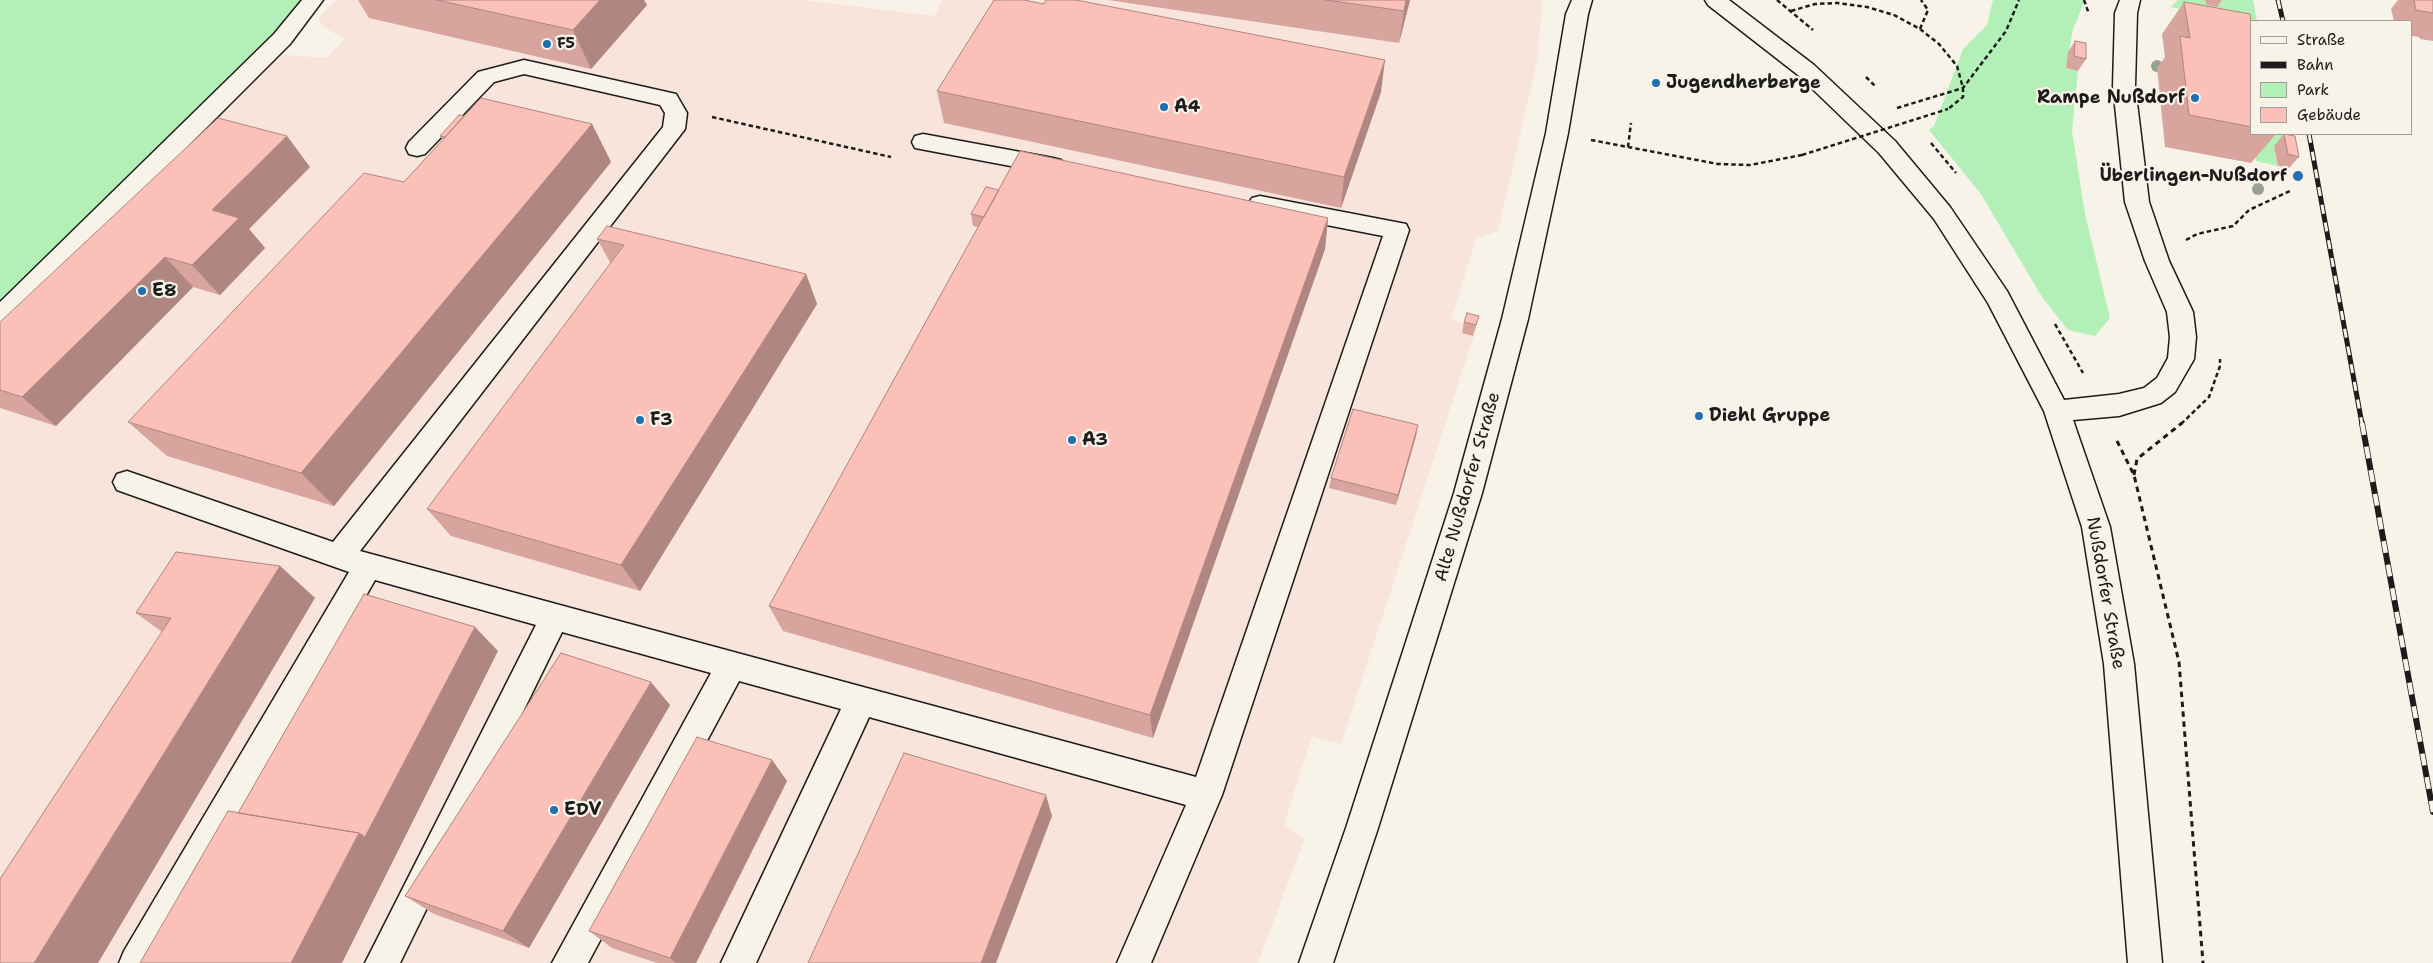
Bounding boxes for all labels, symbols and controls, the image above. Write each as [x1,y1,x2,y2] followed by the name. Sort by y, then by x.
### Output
[2250,20,2413,135] legend
[2297,30,2345,50] text: Straße
[557,35,575,53] place label: F5
[541,38,553,50] marker: F5
[2297,55,2333,75] text: Bahn
[1666,72,1821,94] place label: Jugendherberge
[1650,77,1662,89] marker: Jugendherberge
[2297,80,2329,100] text: Park
[2037,87,2185,109] place label: Rampe Nußdorf
[2189,92,2201,104] marker: Rampe Nußdorf
[1174,96,1200,118] place label: A4
[1158,101,1170,113] marker: A4
[2297,105,2361,125] text: Gebäude
[2099,165,2287,187] place label: Überlingen-Nußdorf
[2291,169,2305,183] marker: Überlingen-Nußdorf
[152,280,176,302] place label: E8
[136,285,148,297] marker: E8
[1431,390,1505,584] street label: Alte Nußdorfer Straße
[1709,405,1830,427] place label: Diehl Gruppe
[650,409,673,431] place label: F3
[1693,410,1705,422] marker: Diehl Gruppe
[634,414,646,426] marker: F3
[1082,429,1108,451] place label: A3
[1066,434,1078,446] marker: A3
[2081,515,2129,671] street label: Nußdorfer Straße
[564,799,601,821] place label: EDV
[548,804,560,816] marker: EDV

